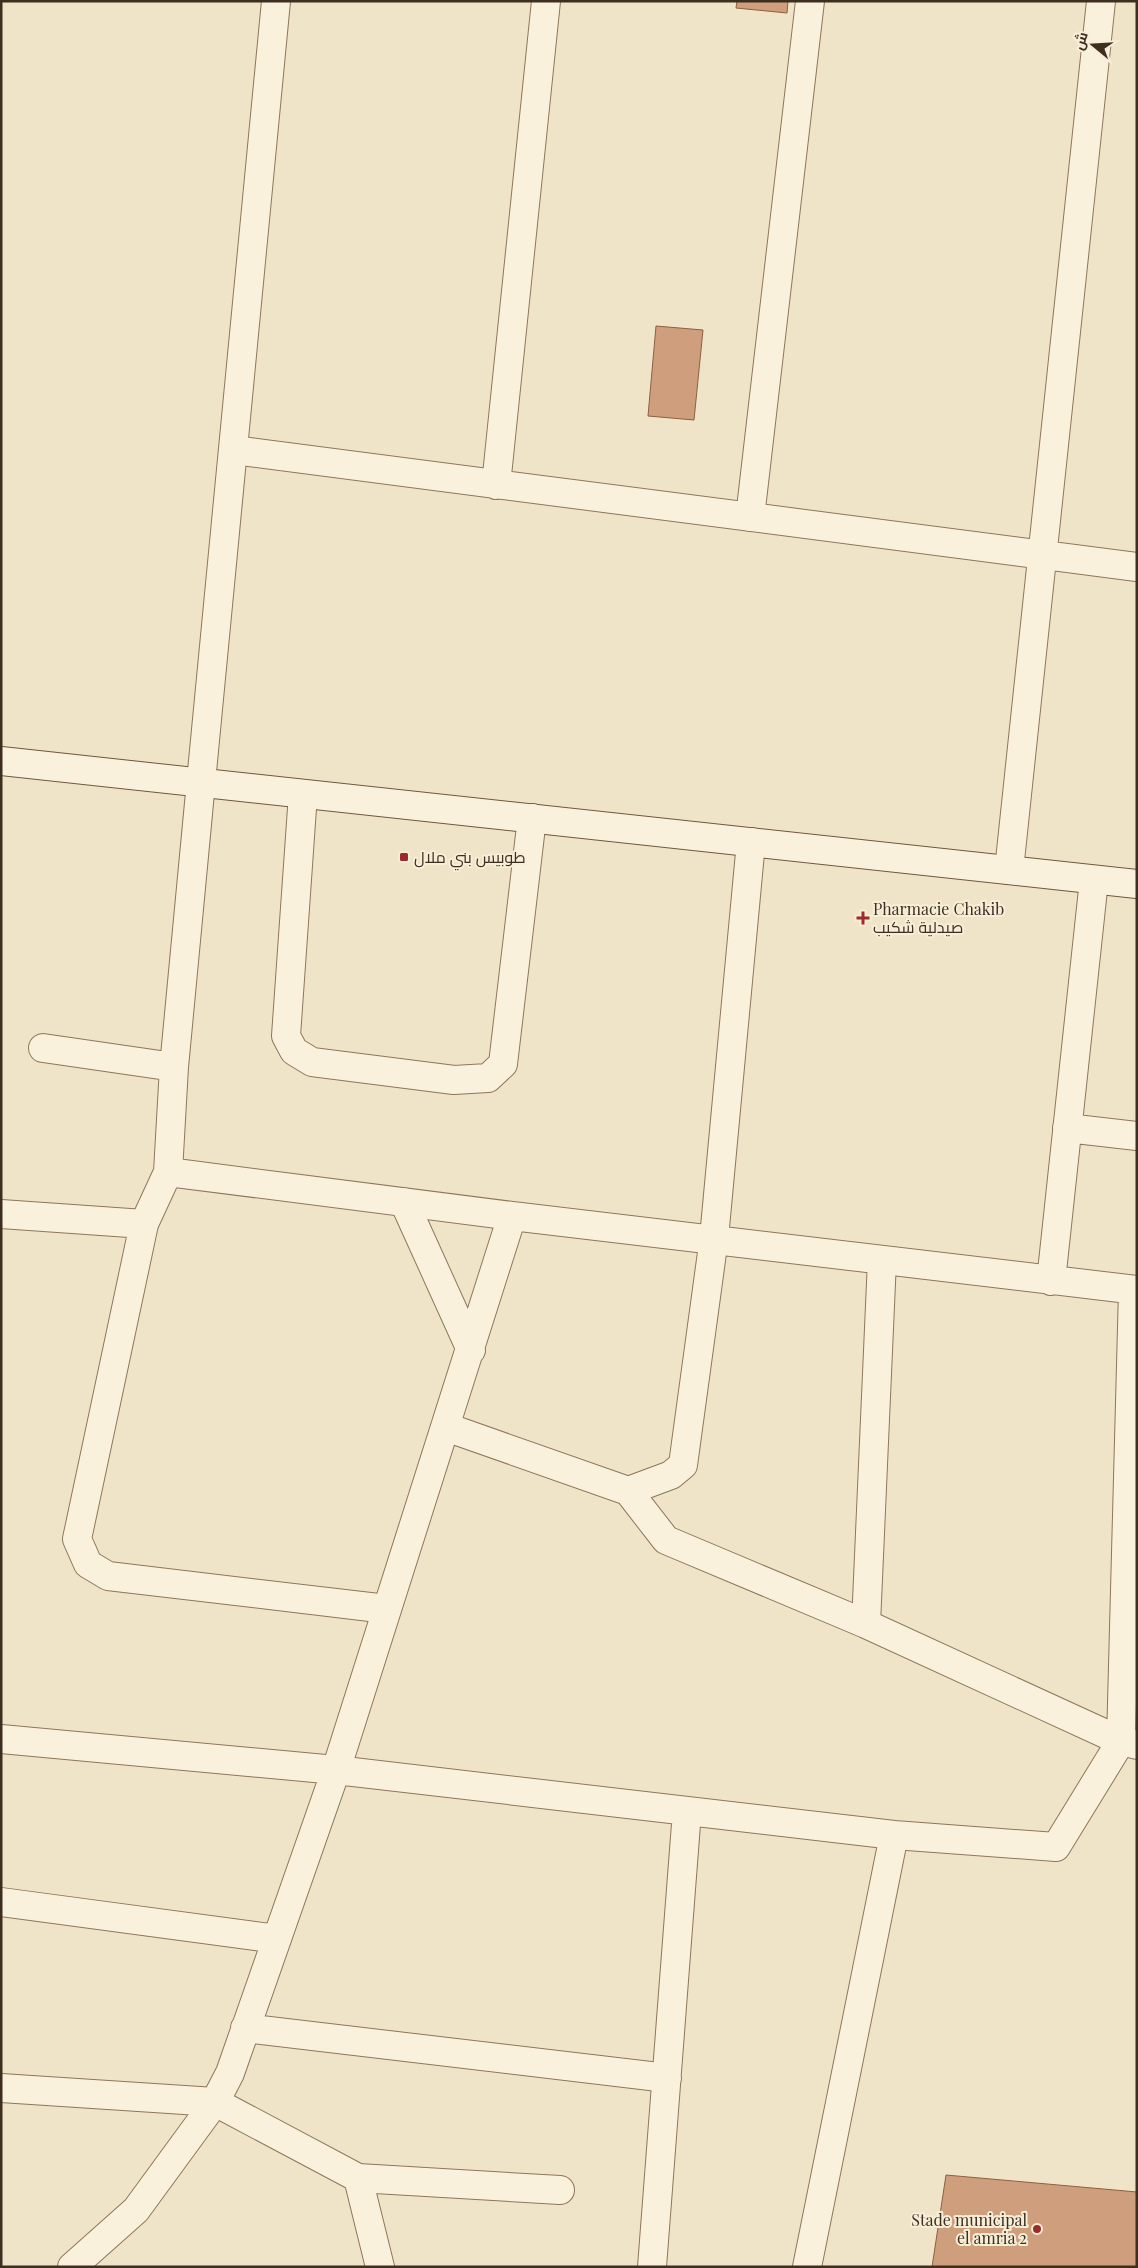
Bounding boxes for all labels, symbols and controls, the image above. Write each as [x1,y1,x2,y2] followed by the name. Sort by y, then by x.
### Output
[1068,20,1118,70] north arrow
[1068,29,1092,52] text: ش
[414,846,526,871] place label: طوبيس بني ملال
[398,851,410,863] marker: طوبيس بني ملال
[873,898,1004,937] place label: Pharmacie Chakib صيدلية شكيب
[857,912,869,924] marker: Pharmacie Chakib صيدلية شكيب
[911,2209,1027,2248] place label: Stade municipal el amria 2
[1031,2223,1043,2235] marker: Stade municipal el amria 2

